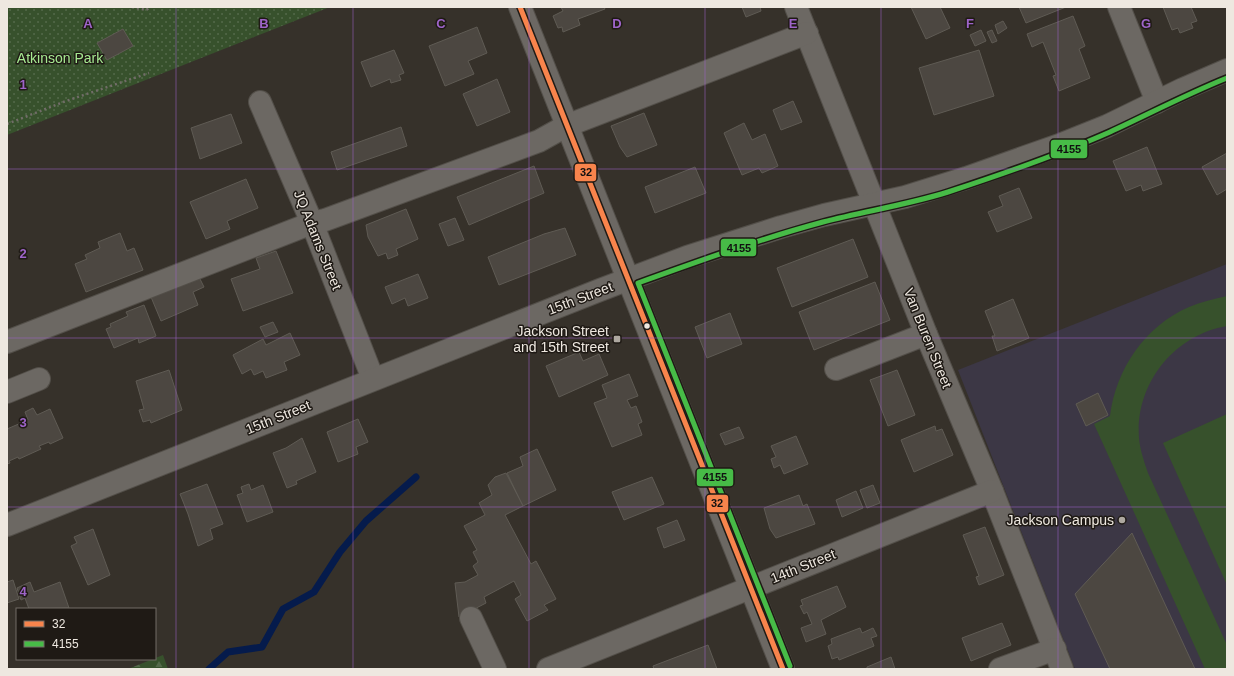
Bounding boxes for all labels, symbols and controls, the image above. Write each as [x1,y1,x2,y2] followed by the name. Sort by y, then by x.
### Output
[83,16,93,31] text: A
[259,16,269,31] text: B
[436,16,446,31] text: C
[612,16,622,31] text: D
[789,16,798,31] text: E
[966,16,974,31] text: F
[1141,16,1151,31] text: G
[17,50,104,66] park label: Atkinson Park
[19,77,27,92] text: 1
[1050,139,1088,159] line badge: 4155
[1057,143,1081,155] text: 4155
[574,163,597,182] line badge: 32
[580,166,592,178] text: 32
[291,188,345,292] street label: JQ Adams Street
[720,238,757,257] line badge: 4155
[727,242,751,254] text: 4155
[19,246,27,261] text: 2
[545,278,615,318] street label: 15th Street
[901,286,955,390] street label: Van Buren Street
[642,321,652,331] unlabelled marker
[513,323,609,355] place label: Jackson Street and 15th Street
[612,334,622,344] marker: Jackson Street and 15th Street
[243,397,313,437] street label: 15th Street
[19,415,27,430] text: 3
[696,468,734,487] line badge: 4155
[703,471,727,483] text: 4155
[706,494,729,513] line badge: 32
[711,497,723,509] text: 32
[1007,512,1114,528] place label: Jackson Campus
[1117,515,1127,525] marker: Jackson Campus
[768,546,838,586] street label: 14th Street
[19,584,27,599] text: 4
[16,608,156,660] legend
[52,617,66,631] text: 32
[52,637,79,651] text: 4155

